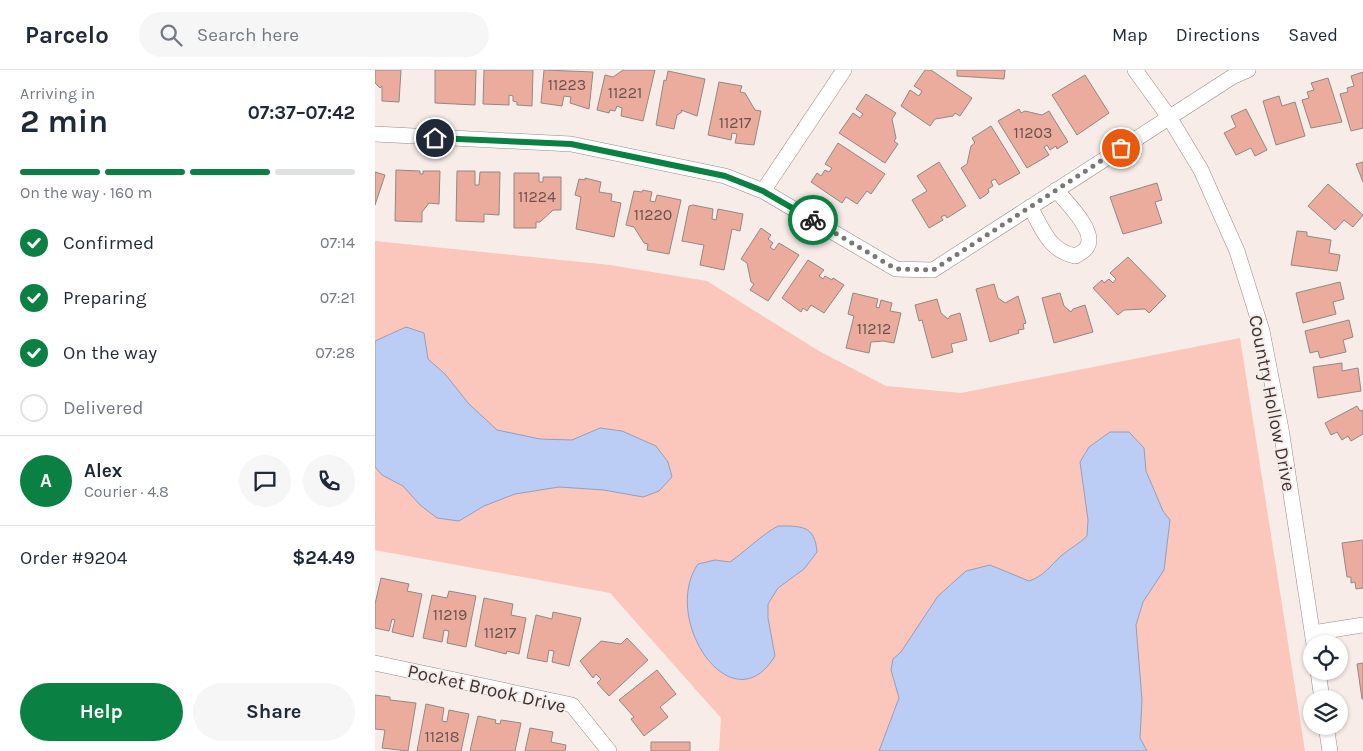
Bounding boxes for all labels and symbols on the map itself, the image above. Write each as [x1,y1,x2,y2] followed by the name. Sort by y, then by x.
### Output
[548,75,586,94] house number: 11223
[608,83,642,102] house number: 11221
[719,113,752,132] house number: 11217
[414,117,456,159] pin
[1014,123,1052,142] house number: 11203
[1100,127,1142,169] pin
[518,187,556,206] house number: 11224
[788,195,838,245] courier
[634,205,672,224] house number: 11220
[1244,313,1300,493] street label: Country Hollow Drive
[857,319,891,338] house number: 11212
[433,605,467,624] house number: 11219
[484,623,517,642] house number: 11217
[405,660,568,718] street label: Pocket Brook Drive
[425,727,459,746] house number: 11218

